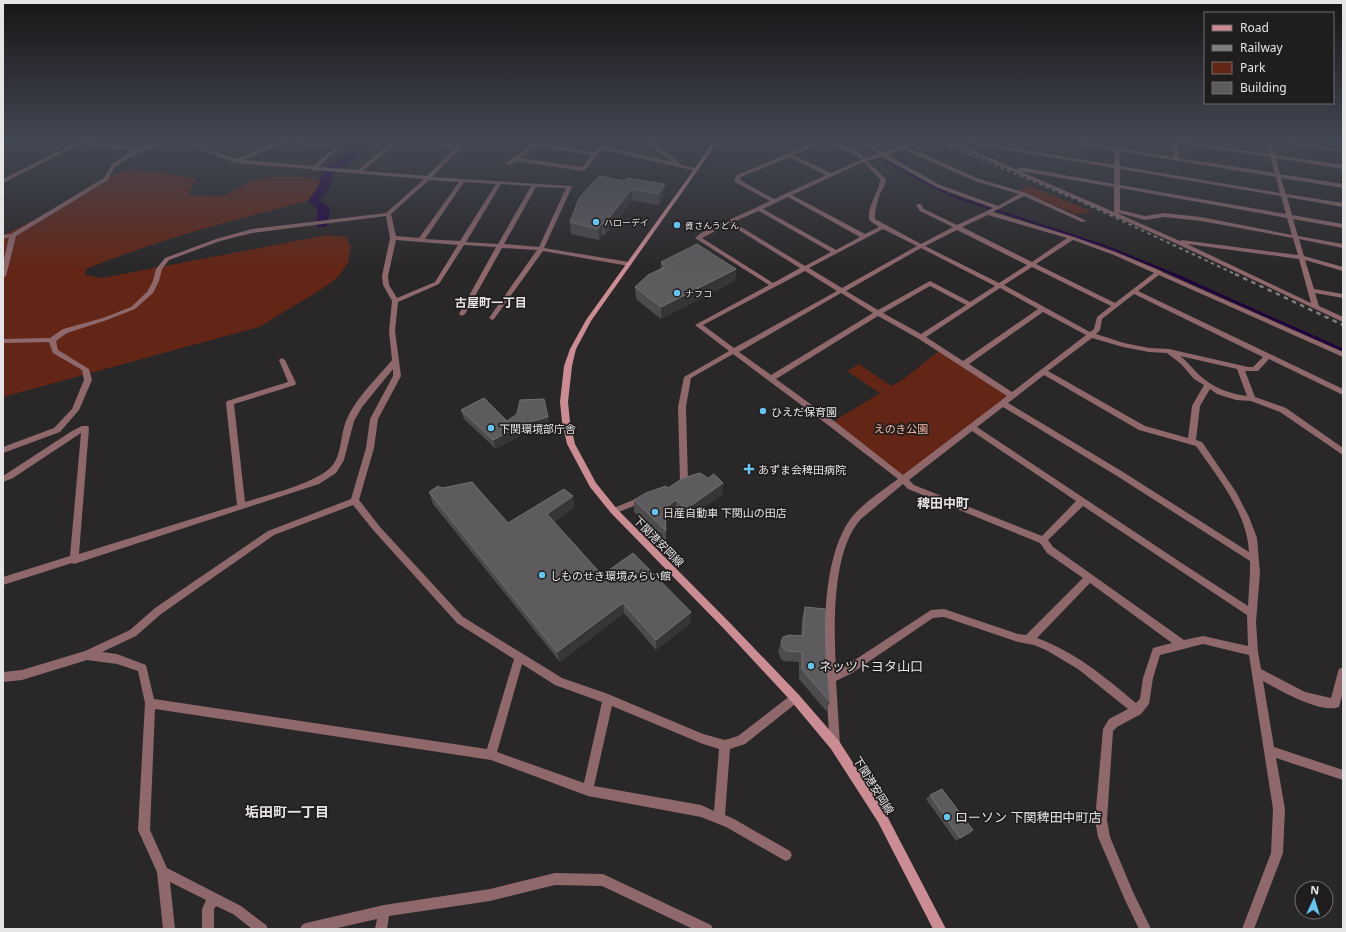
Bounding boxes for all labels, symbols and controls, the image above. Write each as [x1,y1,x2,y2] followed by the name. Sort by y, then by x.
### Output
[1204,12,1334,104] legend
[1240,19,1269,36] text: Road
[1240,39,1284,56] text: Railway
[1240,59,1266,76] text: Park
[1240,79,1287,96] text: Building
[604,216,649,229] place label: ハローデイ
[591,217,601,227] marker: ハローデイ
[685,219,739,232] place label: 資さんうどん
[672,220,682,230] marker: 資さんうどん
[685,287,712,300] place label: ナフコ
[672,288,682,298] marker: ナフコ
[455,294,527,311] district label: 古屋町一丁目
[771,404,837,419] place label: ひえだ保育園
[758,406,768,416] marker: ひえだ保育園
[499,421,576,436] place label: 下関環境部庁舎
[874,421,928,436] park label: えのき公園
[486,423,496,433] marker: 下関環境部庁舎
[758,462,846,477] place label: あずま会稗田病院
[743,463,755,475] marker: あずま会稗田病院
[917,494,969,512] district label: 稗田中町
[663,505,787,520] place label: 日産自動車 下関山の田店
[650,507,660,517] marker: 日産自動車 下関山の田店
[630,512,688,570] street label: 下関港安岡線
[550,568,671,583] place label: しものせき環境みらい館
[537,570,547,580] marker: しものせき環境みらい館
[819,657,923,675] place label: ネッツトヨタ山口
[806,661,816,671] marker: ネッツトヨタ山口
[850,753,898,817] street label: 下関港安岡線
[245,802,329,821] district label: 垢田町一丁目
[955,808,1101,826] place label: ローソン 下関稗田中町店
[942,812,952,822] marker: ローソン 下関稗田中町店
[1294,880,1334,920] north arrow
[1310,882,1320,897] text: N

